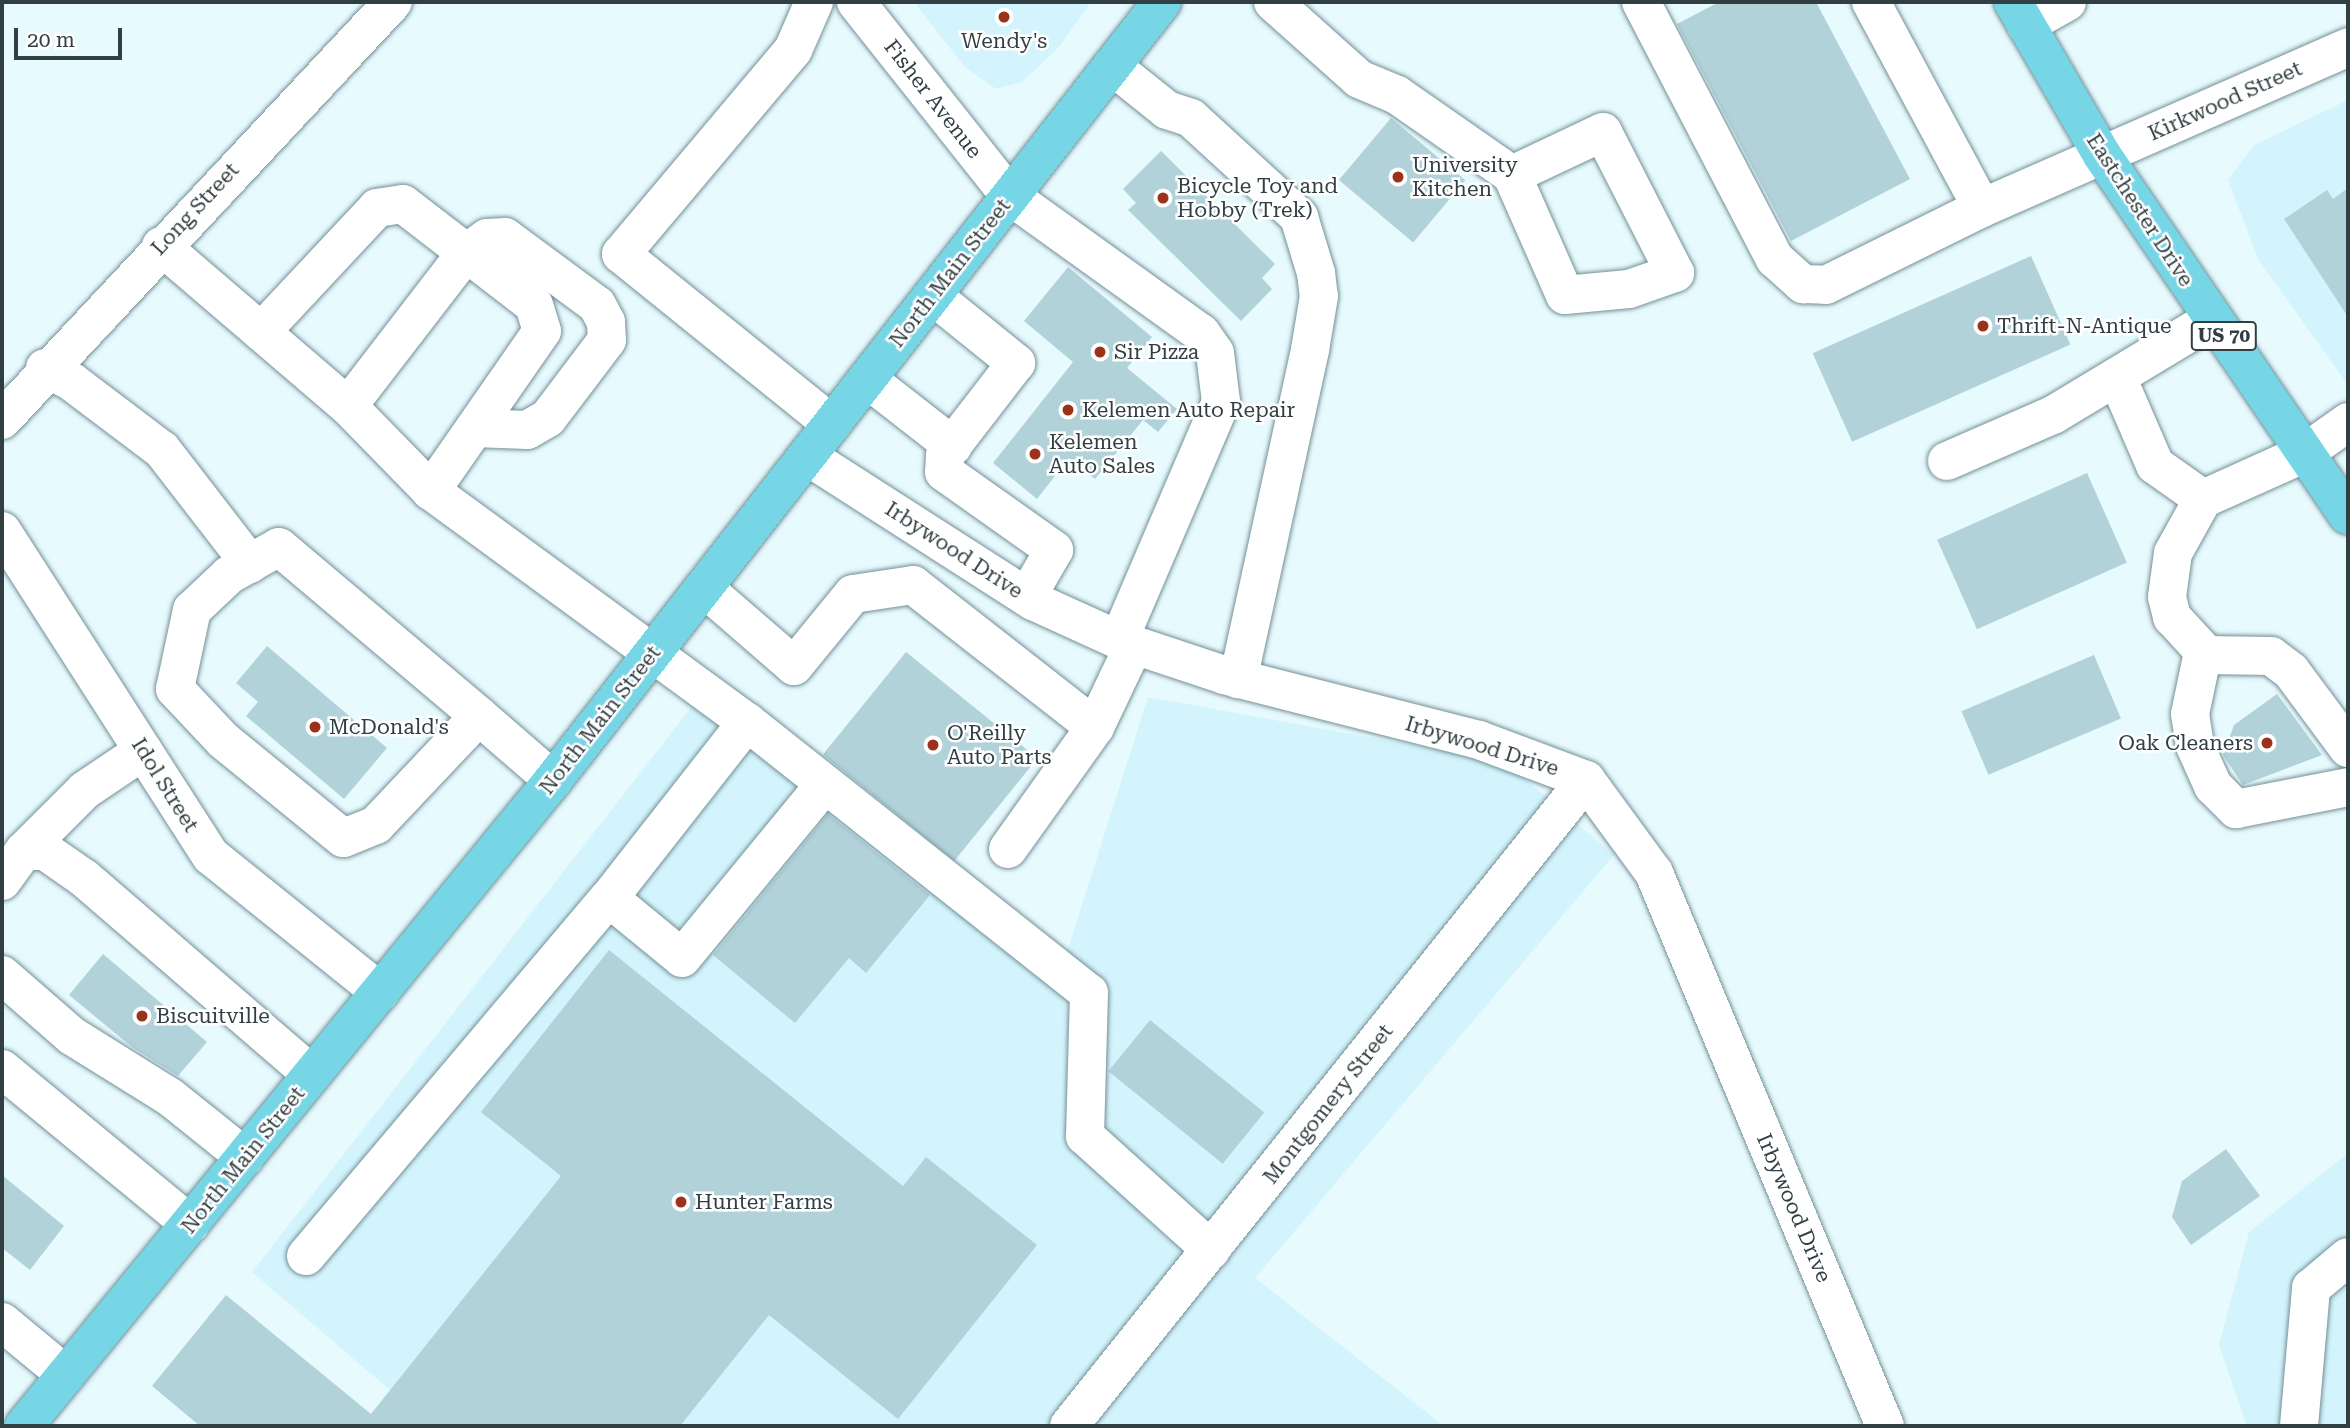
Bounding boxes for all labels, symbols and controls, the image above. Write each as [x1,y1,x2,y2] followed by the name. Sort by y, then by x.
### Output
[996,9,1012,25] marker: Wendy's
[18,14,126,58] scale bar
[27,28,75,52] text: 20 m
[961,28,1047,54] place label: Wendy's
[879,35,987,163] street label: Fisher Avenue
[2144,56,2306,146] street label: Kirkwood Street
[2081,129,2199,291] street label: Eastchester Drive
[1412,152,1518,202] place label: University Kitchen
[146,158,244,260] street label: Long Street
[1390,169,1406,185] marker: University Kitchen
[1177,173,1338,223] place label: Bicycle Toy and Hobby (Trek)
[1155,190,1171,206] marker: Bicycle Toy and Hobby (Trek)
[884,193,1016,353] street label: North Main Street
[1997,313,2172,339] place label: Thrift-N-Antique
[1975,318,1991,334] marker: Thrift-N-Antique
[2191,320,2257,352] road number: US 70
[1114,339,1199,365] place label: Sir Pizza
[1092,344,1108,360] marker: Sir Pizza
[1082,397,1295,423] place label: Kelemen Auto Repair
[1060,402,1076,418] marker: Kelemen Auto Repair
[1049,429,1155,479] place label: Kelemen Auto Sales
[1027,446,1043,462] marker: Kelemen Auto Sales
[881,496,1027,604] street label: Irbywood Drive
[534,640,666,800] street label: North Main Street
[1402,711,1562,781] street label: Irbywood Drive
[329,714,449,740] place label: McDonald's
[307,719,323,735] marker: McDonald's
[947,720,1051,770] place label: O'Reilly Auto Parts
[2118,730,2253,756] place label: Oak Cleaners
[126,733,204,837] street label: Idol Street
[2259,735,2275,751] marker: Oak Cleaners
[925,737,941,753] marker: O'Reilly Auto Parts
[156,1003,270,1029] place label: Biscuitville
[134,1008,150,1024] marker: Biscuitville
[1258,1019,1398,1189] street label: Montgomery Street
[176,1081,310,1239] street label: North Main Street
[1751,1130,1837,1286] street label: Irbywood Drive
[695,1189,833,1215] place label: Hunter Farms
[673,1194,689,1210] marker: Hunter Farms

